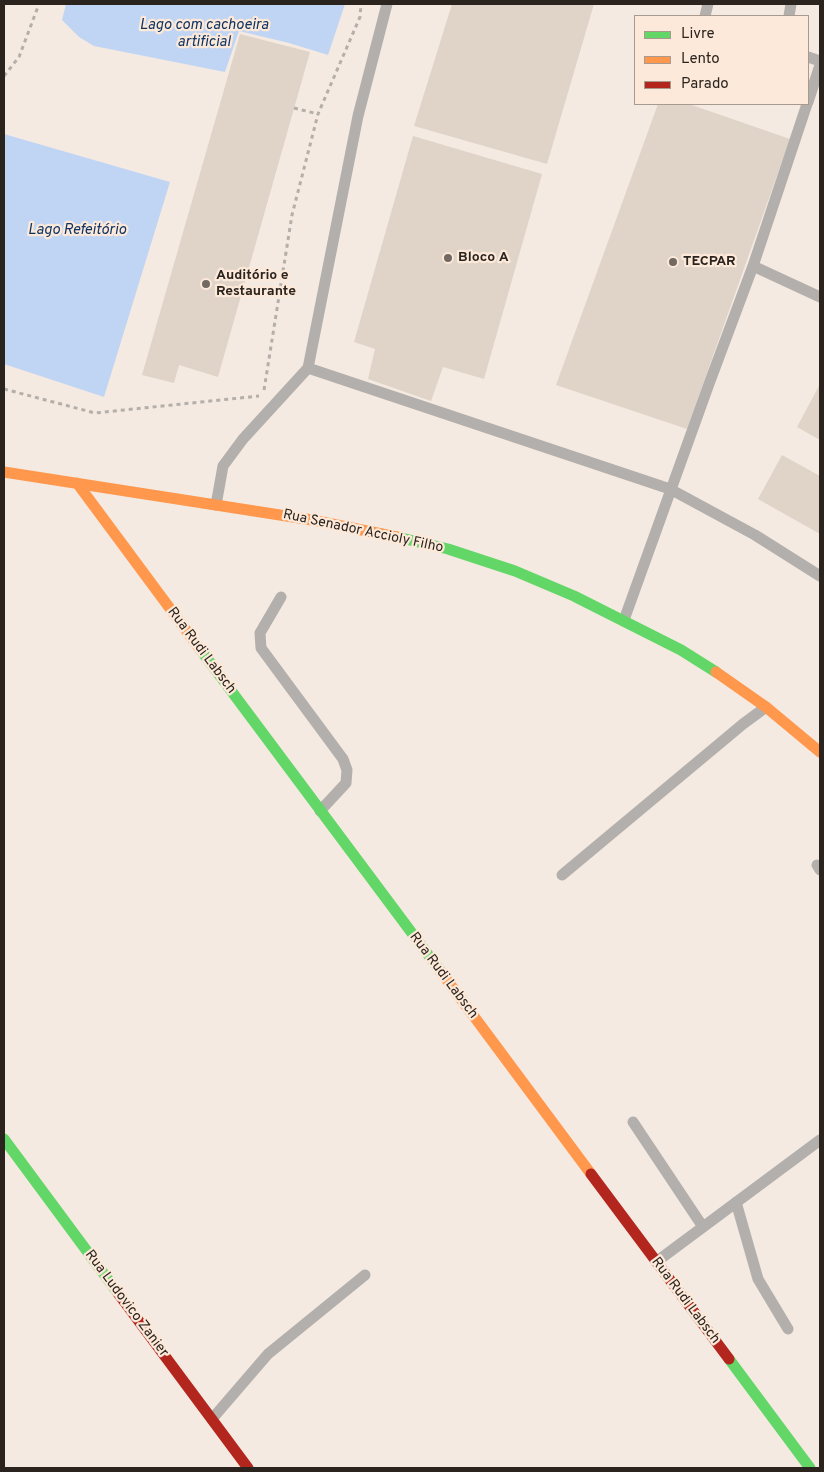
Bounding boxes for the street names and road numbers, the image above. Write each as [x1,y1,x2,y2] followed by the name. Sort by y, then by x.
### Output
[281,507,445,557] street label: Rua Senador Accioly Filho
[163,605,239,697] street label: Rua Rudi Labsch
[405,930,481,1022] street label: Rua Rudi Labsch
[80,1247,172,1361] street label: Rua Ludovico Zanier
[647,1255,723,1347] street label: Rua Rudi Labsch

